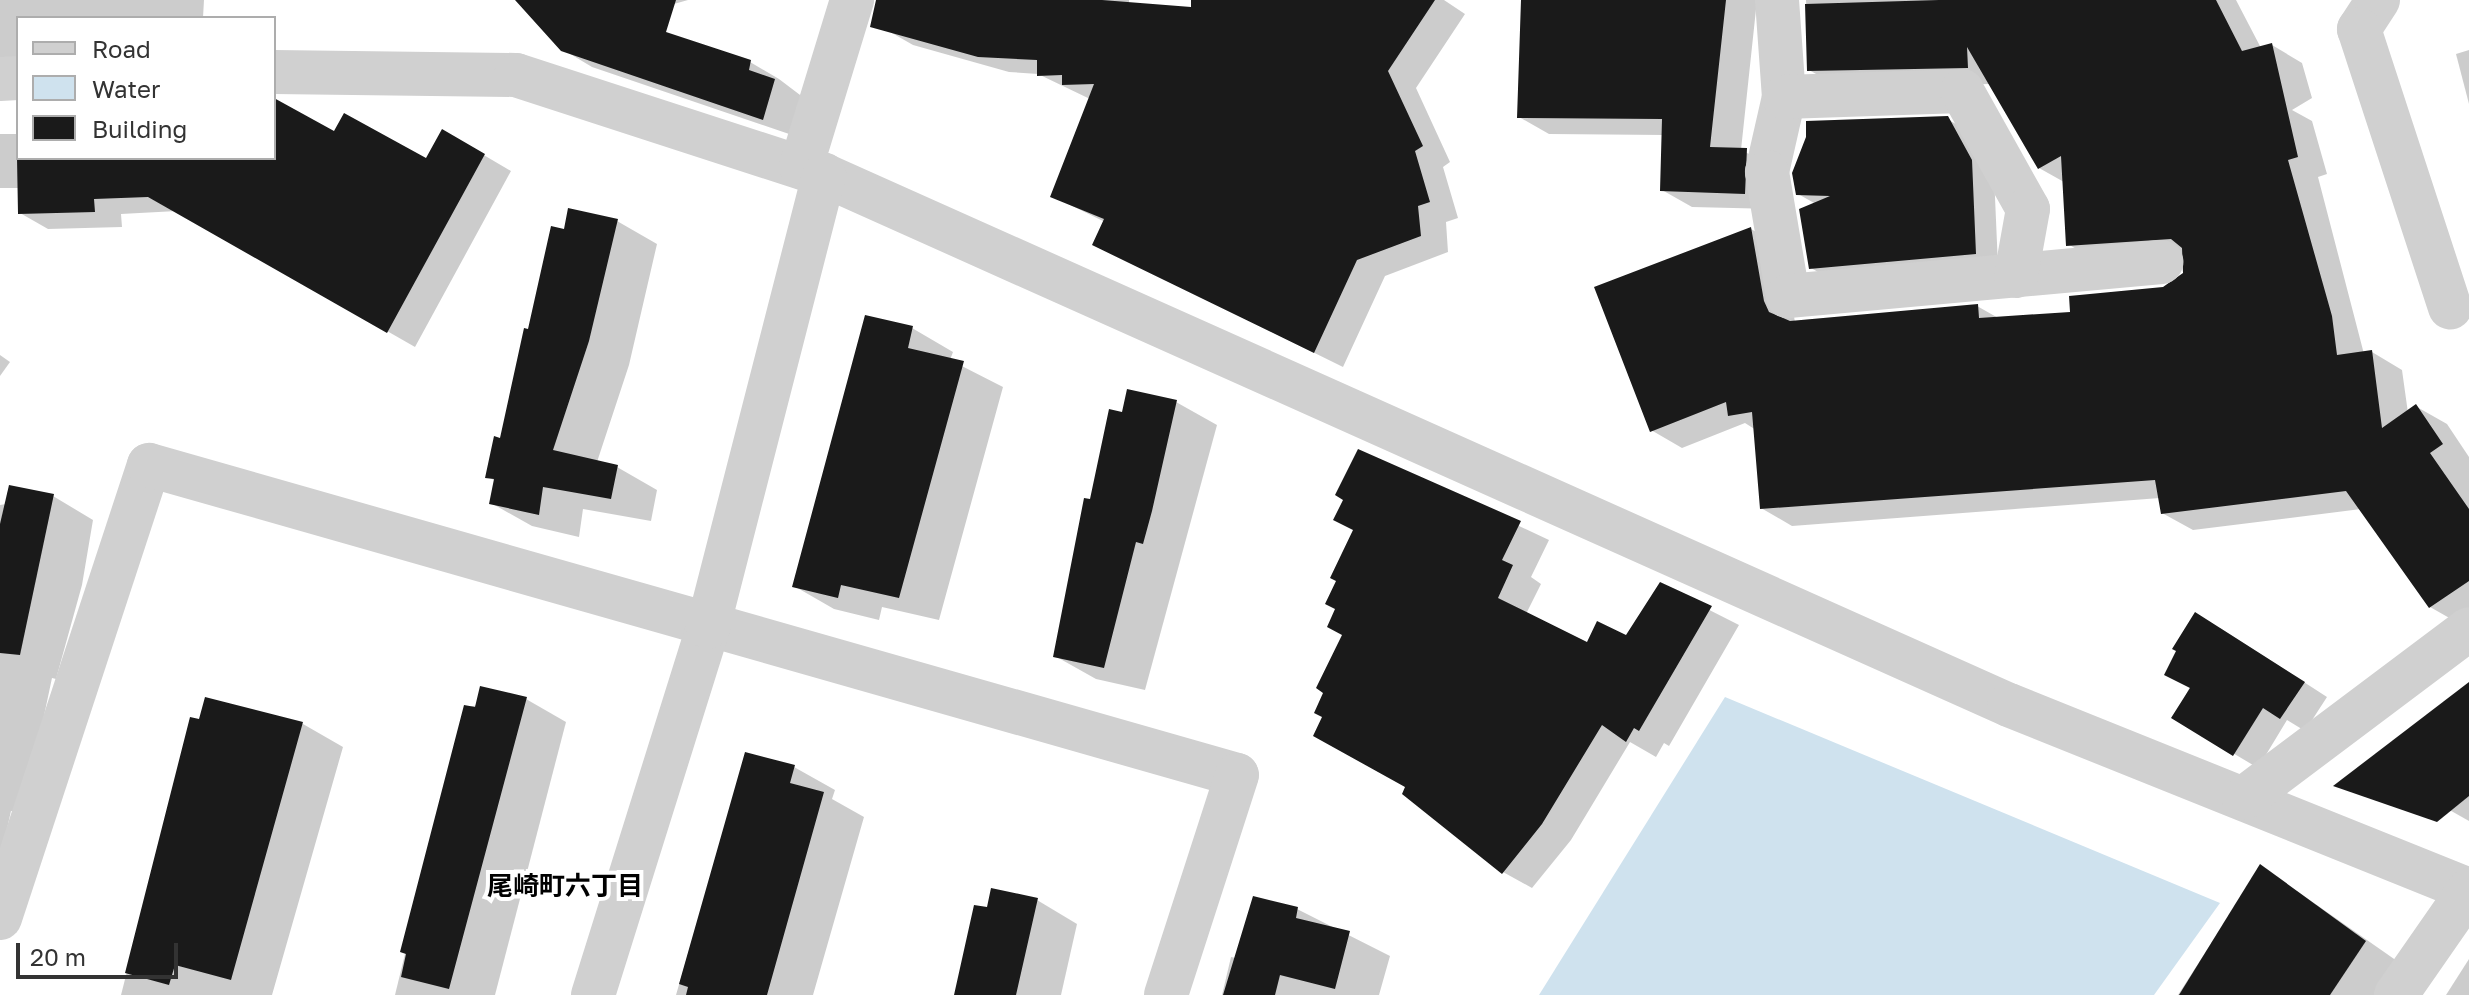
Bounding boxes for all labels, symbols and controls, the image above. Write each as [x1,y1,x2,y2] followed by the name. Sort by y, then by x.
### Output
[16,16,276,160] legend
[92,34,151,63] text: Road
[92,74,160,103] text: Water
[92,114,187,143] text: Building
[487,870,643,902] district label: 尾崎町六丁目
[20,927,182,977] scale bar
[30,942,86,971] text: 20 m

